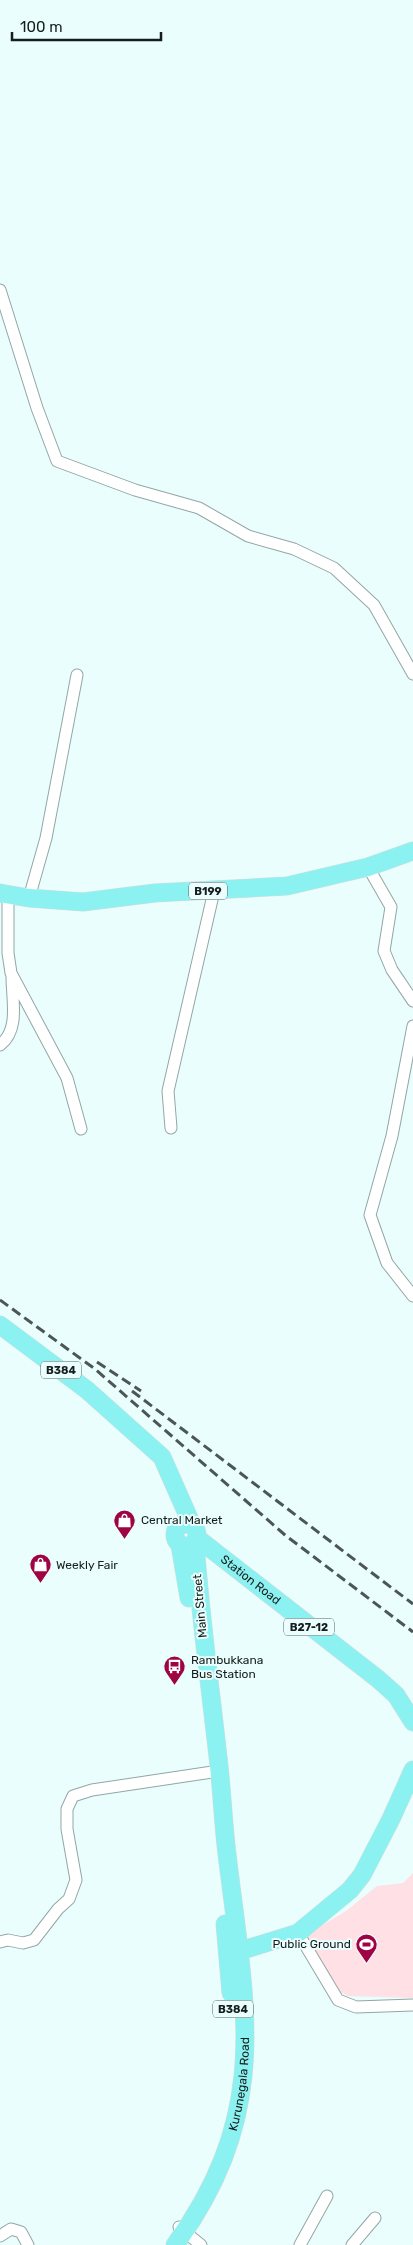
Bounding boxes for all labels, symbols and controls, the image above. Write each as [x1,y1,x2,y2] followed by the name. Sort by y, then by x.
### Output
[12,10,161,42] scale bar
[20,18,62,36] text: 100 m
[189,882,227,899] road number: B199
[41,1362,81,1378] road number: B384
[113,1508,137,1539] shop icon: Central Market
[141,1513,223,1527] place label: Central Market
[218,1552,283,1607] street label: Station Road
[28,1553,52,1584] shop icon: Weekly Fair
[56,1558,118,1572] place label: Weekly Fair
[190,1573,210,1638] street label: Main Street
[284,1618,334,1635] road number: B27-12
[191,1653,263,1681] place label: Rambukkana Bus Station
[163,1655,187,1686] bus stop icon: Rambukkana Bus Station
[355,1932,379,1963] sports icon: Public Ground
[272,1937,351,1951] place label: Public Ground
[213,2000,253,2018] road number: B384
[226,2037,252,2133] street label: Kurunegala Road

